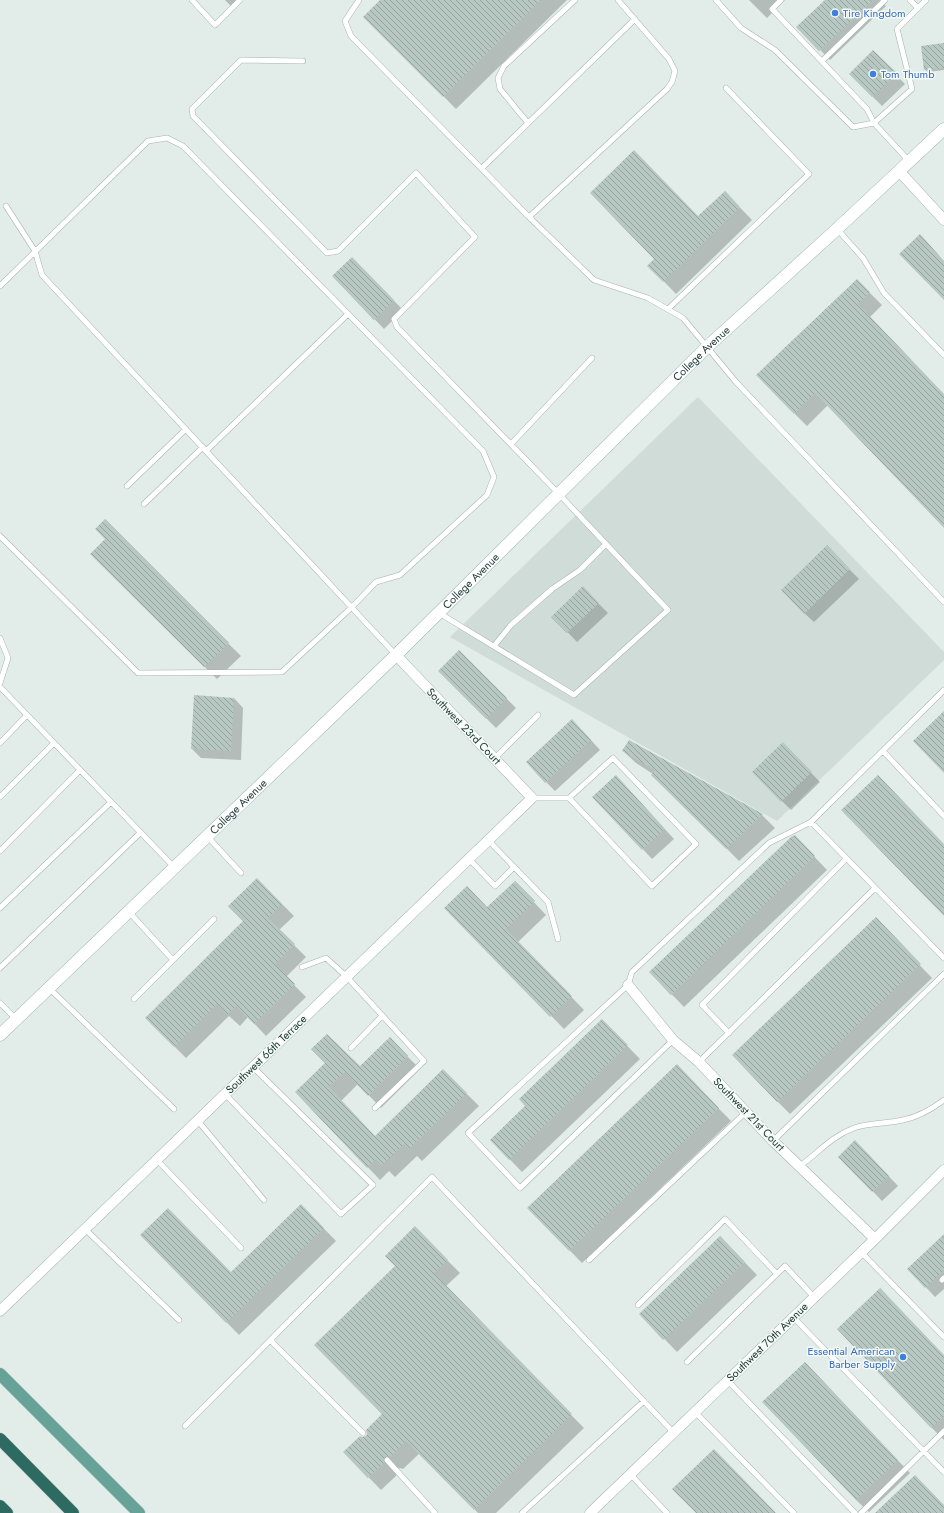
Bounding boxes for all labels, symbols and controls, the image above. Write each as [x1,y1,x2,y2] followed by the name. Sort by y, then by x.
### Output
[843,5,906,21] place label: Tire Kingdom
[830,8,840,18] marker: Tire Kingdom
[881,66,934,82] place label: Tom Thumb
[868,69,878,79] marker: Tom Thumb
[669,322,734,385] street label: College Avenue
[439,549,503,613] street label: College Avenue
[423,684,505,768] street label: Southwest 23rd Court
[206,775,271,838] street label: College Avenue
[222,1011,310,1097] street label: Southwest 66th Terrace
[710,1074,789,1155] street label: Southwest 21st Court
[723,1299,812,1385] street label: Southwest 70th Avenue
[808,1343,895,1372] place label: Essential American Barber Supply
[898,1352,908,1362] marker: Essential American Barber Supply

